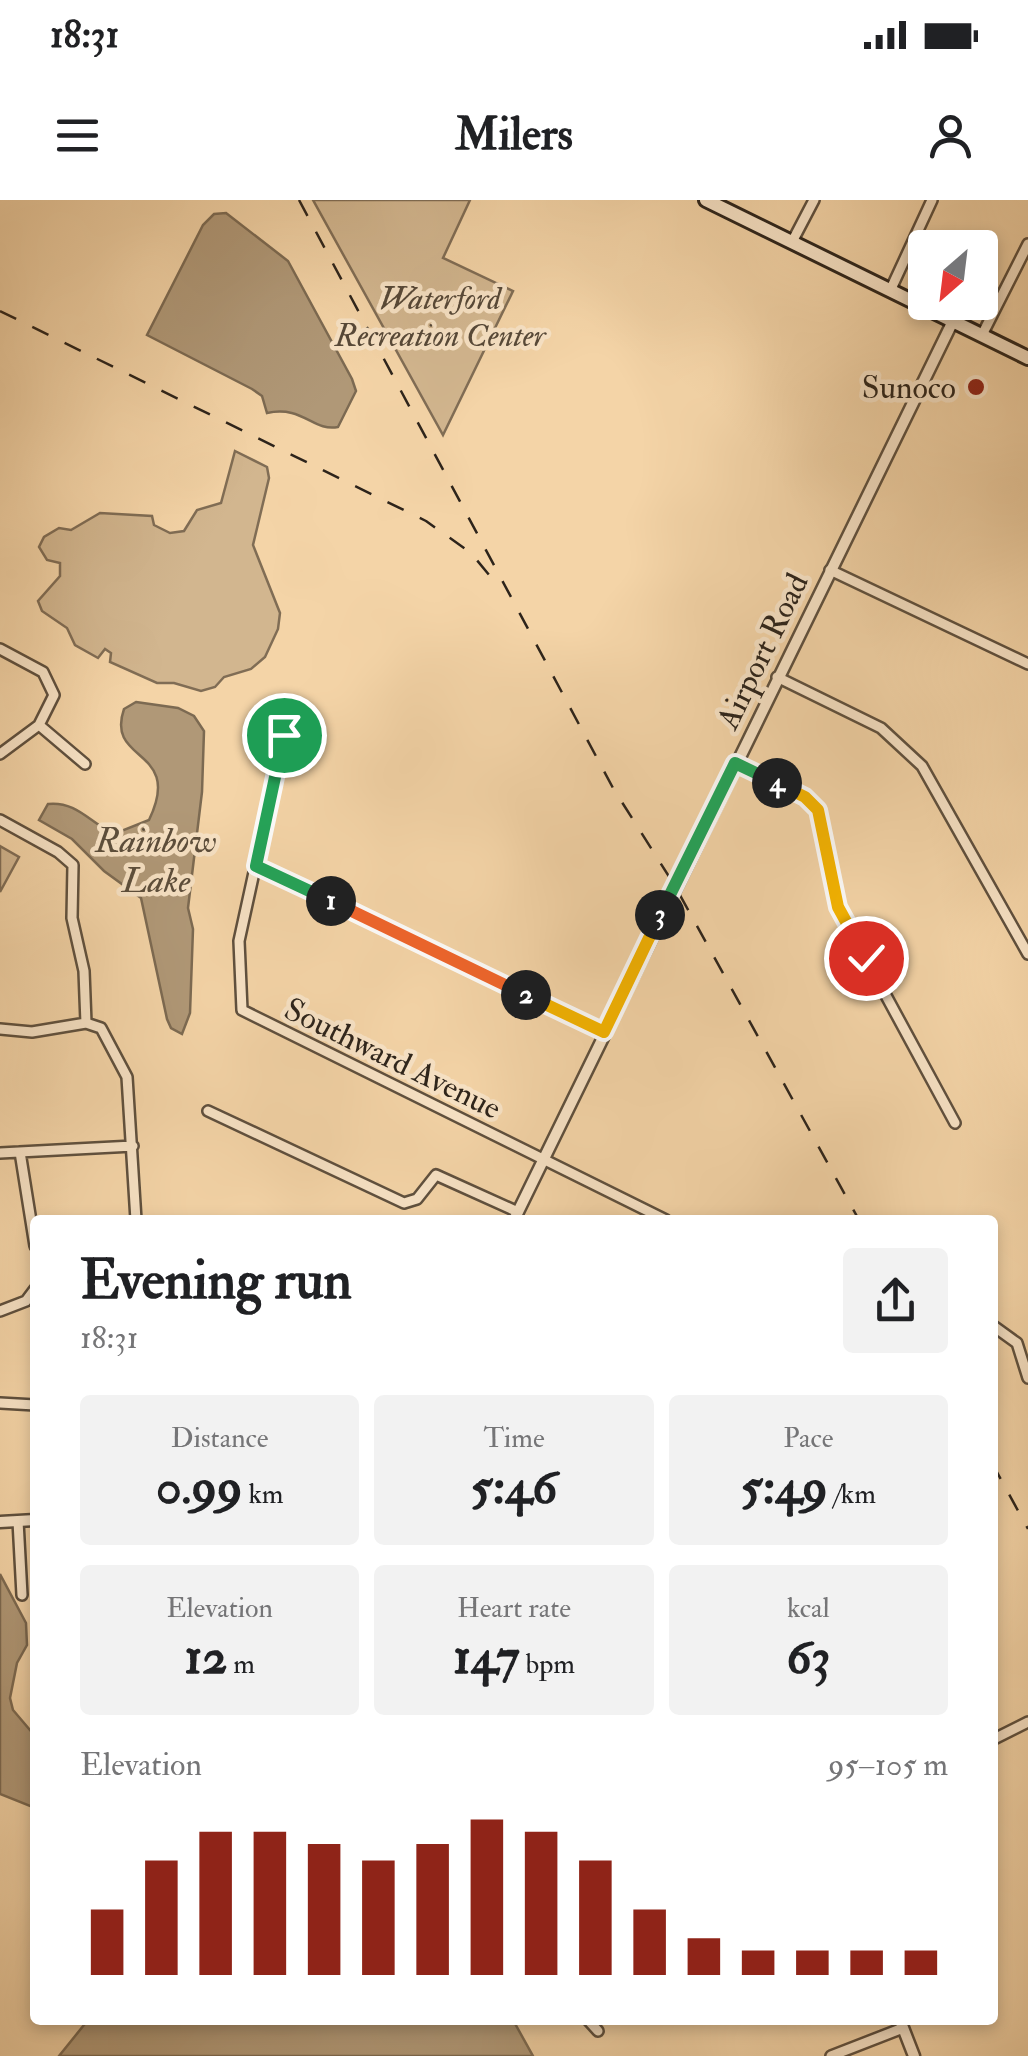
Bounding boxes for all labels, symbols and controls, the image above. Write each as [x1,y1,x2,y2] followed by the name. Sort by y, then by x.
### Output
[50,11,119,59] text: 18:31
[455,107,573,163] text: Milers
[50,108,105,163] icon: menu
[923,108,978,163] icon: person
[908,230,998,320] north arrow
[908,230,998,320] map controls
[334,279,547,356] park label: Waterford Recreation Center
[862,368,956,408] place label: Sunoco
[965,376,987,398] marker: Sunoco
[708,567,818,737] street label: Airport Road
[242,693,327,778] pin
[257,708,312,763] icon: arrive
[752,758,802,808] pin: 4
[769,765,785,800] text: 4
[94,819,217,903] water label: Rainbow Lake
[306,876,356,926] pin: 1
[326,883,336,918] text: 1
[635,890,685,940] pin: 3
[655,897,665,932] text: 3
[824,916,909,1001] pin
[839,931,894,986] icon: check
[501,970,551,1020] pin: 2
[519,977,533,1012] text: 2
[278,989,507,1129] street label: Southward Avenue
[80,1246,352,1315] text: Evening run
[843,1248,948,1353] button: share
[80,1318,138,1358] text: 18:31
[171,1421,269,1456] text: Distance
[483,1421,545,1456] text: Time
[783,1421,833,1456] text: Pace
[156,1456,242,1519] text: 0.99
[471,1456,557,1519] text: 5:46
[741,1456,828,1519] text: 5:49
[242,1477,283,1512] text: km
[828,1477,876,1512] text: /km
[166,1591,273,1626] text: Elevation
[457,1591,571,1626] text: Heart rate
[787,1591,830,1626] text: kcal
[184,1626,227,1689] text: 12
[453,1626,520,1689] text: 147
[786,1626,831,1689] text: 63
[227,1647,255,1682] text: m
[520,1647,575,1682] text: bpm
[80,1745,202,1785] text: Elevation
[828,1745,948,1785] text: 95–105 m

